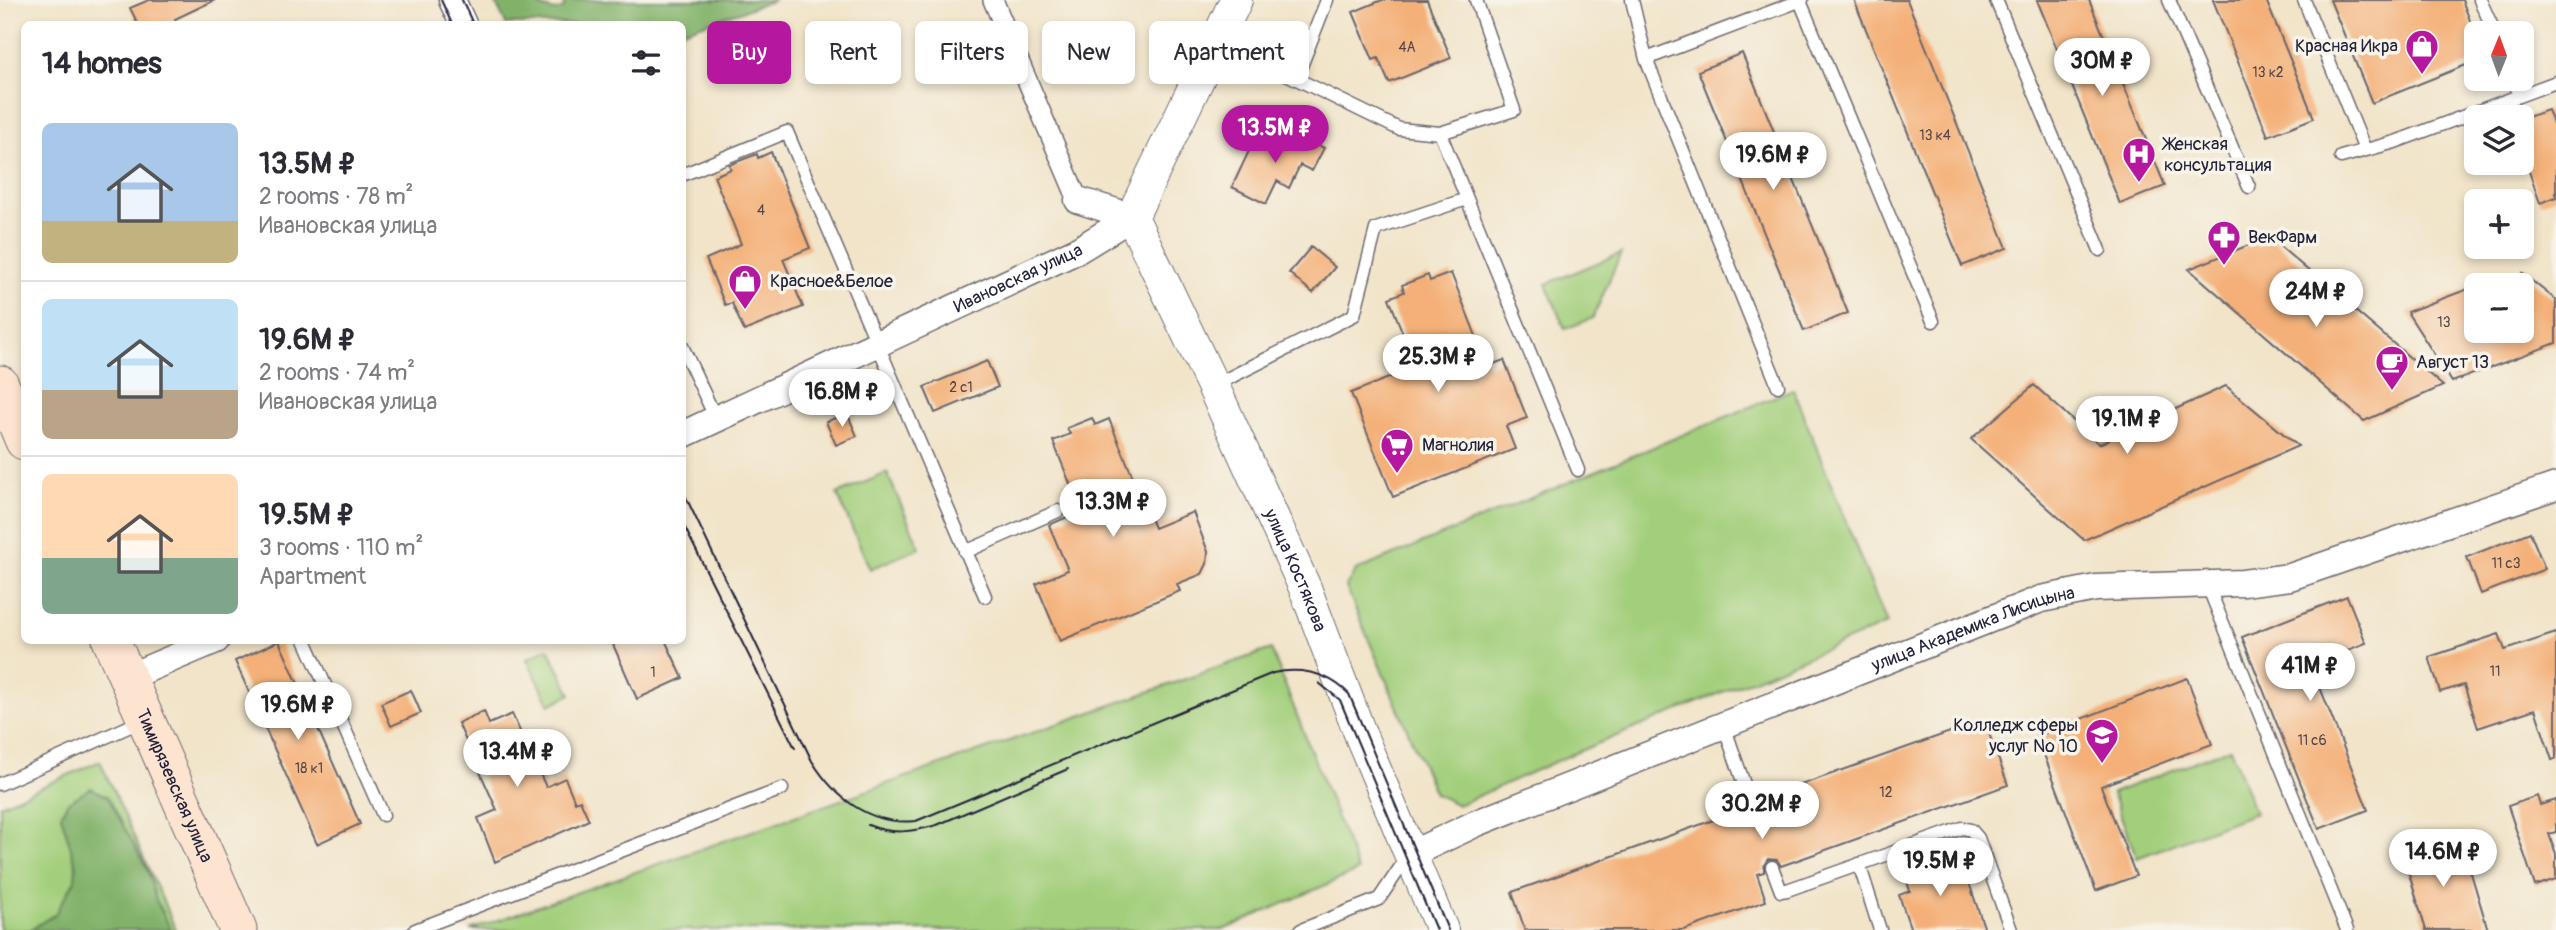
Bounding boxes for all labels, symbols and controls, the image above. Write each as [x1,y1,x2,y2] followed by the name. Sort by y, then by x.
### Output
[707,21,791,84] chip: Buy
[805,21,901,84] chip: Rent
[915,21,1028,84] chip: Filters
[1042,21,1135,84] chip: New
[1149,21,1309,84] chip: Apartment
[2464,21,2534,91] north arrow
[2464,21,2534,343] map controls
[2403,27,2441,76] shop icon: Красная Икра
[2295,35,2398,58] place label: Красная Икра
[2053,38,2151,98] pin: 30M ₽
[1398,39,1416,56] house number: 4А
[627,44,665,82] icon: filters
[42,45,162,82] text: 14 homes
[2070,46,2134,75] text: 30M ₽
[2252,64,2284,81] house number: 13 к2
[2464,105,2534,175] button: layers
[1210,106,1340,165] pin: 13.5M ₽
[1238,113,1312,142] text: 13.5M ₽
[1919,127,1951,144] house number: 13 к4
[1708,132,1838,192] pin: 19.6M ₽
[2161,133,2272,177] place label: Женская консультация
[2120,135,2158,184] hospital icon: Женская консультация
[1736,140,1810,169] text: 19.6M ₽
[259,145,356,182] text: 13.5M ₽
[98,151,182,235] icon: home
[259,182,413,211] text: 2 rooms · 78 m²
[2464,189,2534,259] button: +
[757,202,765,219] house number: 4
[259,211,437,240] text: Ивановская улица
[2205,218,2243,267] pharmacy icon: ВекФарм
[2248,226,2317,249] place label: ВекФарм
[950,238,1086,318] street label: Ивановская улица
[726,262,764,311] shop icon: Красное&Белое
[770,270,893,293] place label: Красное&Белое
[2267,270,2365,329] pin: 24M ₽
[2464,273,2534,343] button: −
[2285,277,2347,306] text: 24M ₽
[2437,314,2451,331] house number: 13
[259,321,356,358] text: 19.6M ₽
[98,327,182,411] icon: home
[1373,334,1503,394] pin: 25.3M ₽
[1399,342,1477,371] text: 25.3M ₽
[2373,343,2411,392] cafe icon: Август 13
[2416,351,2489,374] place label: Август 13
[259,358,415,387] text: 2 rooms · 74 m²
[777,370,907,429] pin: 16.8M ₽
[805,377,879,406] text: 16.8M ₽
[949,379,973,396] house number: 2 с1
[259,387,437,416] text: Ивановская улица
[2062,396,2192,456] pin: 19.1M ₽
[2092,404,2162,433] text: 19.1M ₽
[1378,426,1416,475] supermarket icon: Магнолия
[1422,434,1494,457] place label: Магнолия
[1048,480,1178,539] pin: 13.3M ₽
[1075,487,1151,516] text: 13.3M ₽
[259,496,355,533] text: 19.5M ₽
[98,502,182,586] icon: home
[1258,505,1331,635] street label: улица Костякова
[259,533,423,562] text: 3 rooms · 110 m²
[2492,555,2521,572] house number: 11 с3
[259,562,366,591] text: Apartment
[1867,582,2077,678] street label: улица Академика Лисицына
[2261,644,2359,703] pin: 41M ₽
[2281,651,2339,680] text: 41M ₽
[2490,663,2500,680] house number: 11
[650,664,656,681] house number: 1
[233,682,363,742] pin: 19.6M ₽
[261,690,335,719] text: 19.6M ₽
[131,706,218,866] street label: Тимирязевская улица
[1953,714,2078,758] place label: Колледж сферы услуг № 10
[2083,716,2121,765] school or university icon: Колледж сферы услуг № 10
[452,730,582,789] pin: 13.4M ₽
[2297,732,2327,749] house number: 11 с6
[479,737,555,766] text: 13.4M ₽
[295,760,323,777] house number: 18 к1
[1697,782,1827,841] pin: 30.2M ₽
[1879,784,1893,801] house number: 12
[1721,789,1803,818] text: 30.2M ₽
[2378,830,2508,889] pin: 14.6M ₽
[2405,837,2481,866] text: 14.6M ₽
[1875,838,2005,898] pin: 19.5M ₽
[1903,846,1977,875] text: 19.5M ₽

